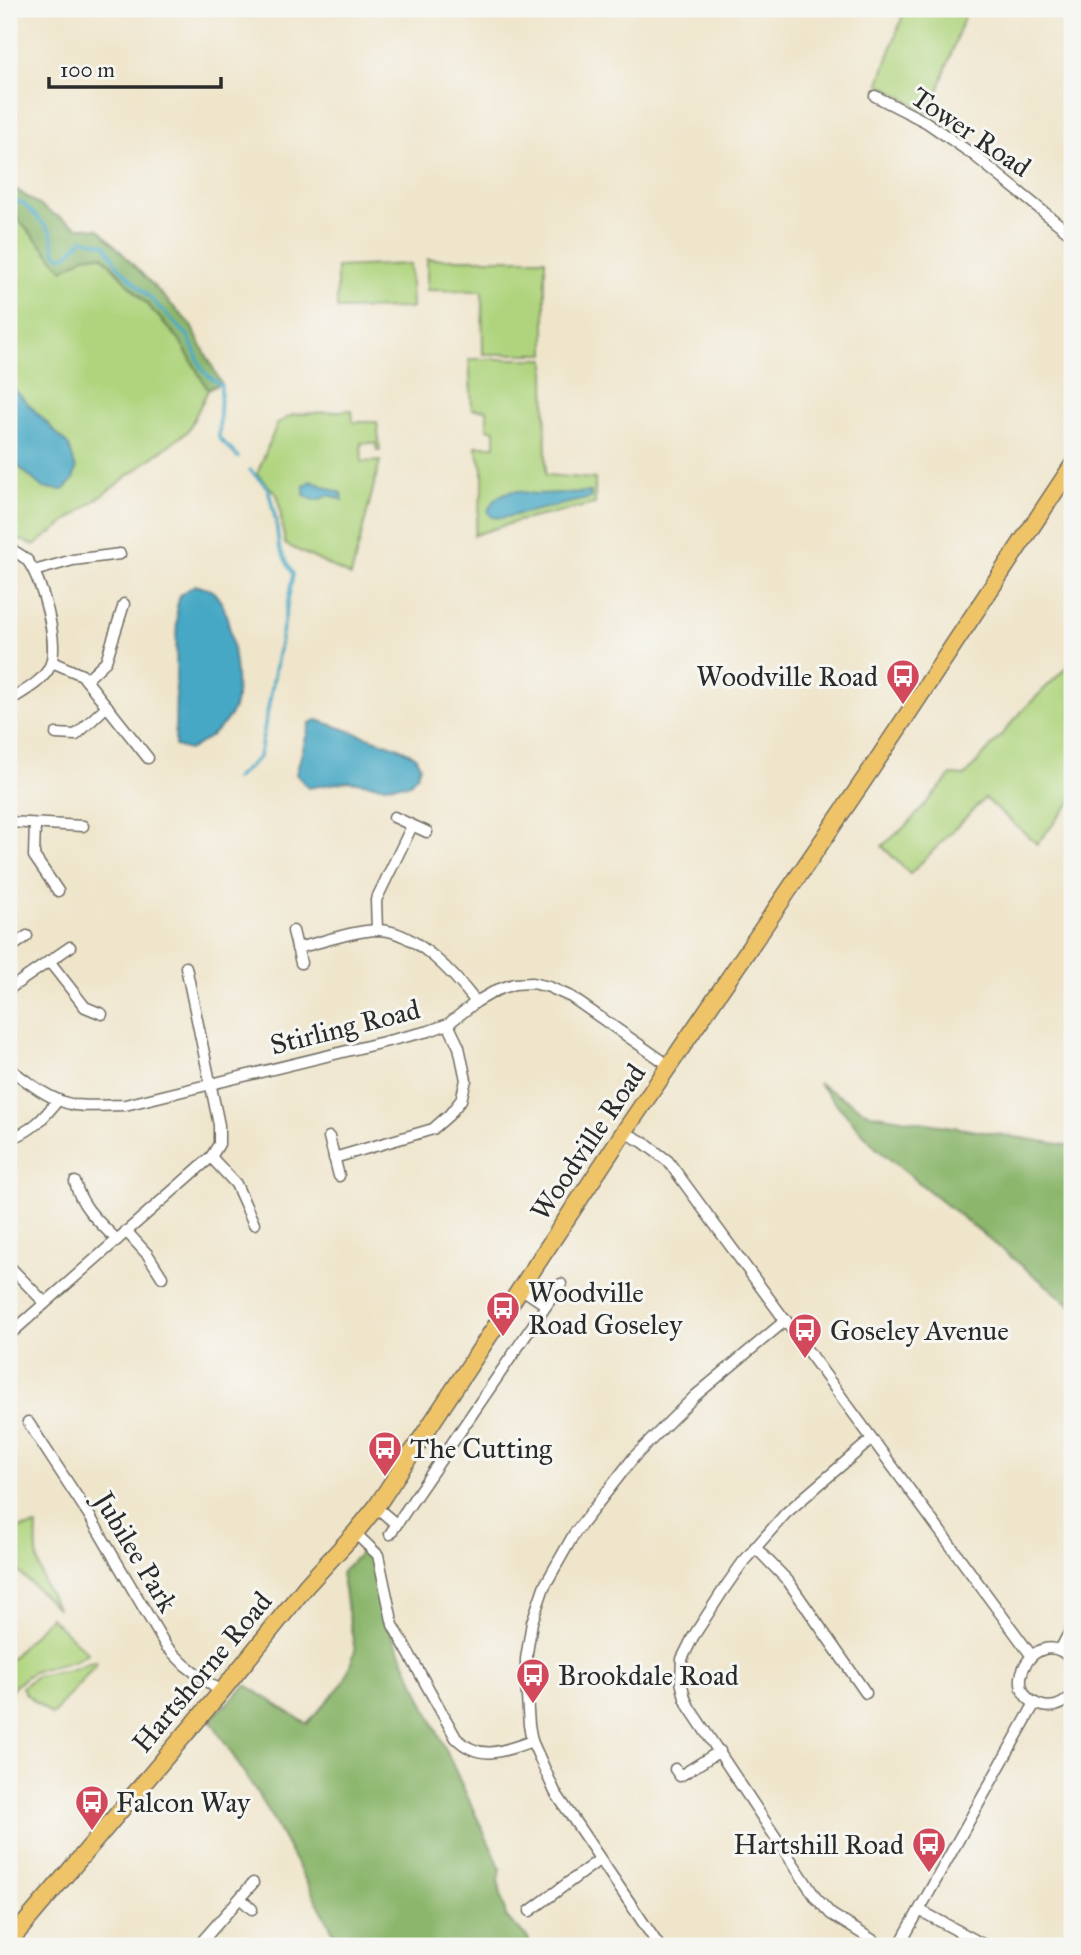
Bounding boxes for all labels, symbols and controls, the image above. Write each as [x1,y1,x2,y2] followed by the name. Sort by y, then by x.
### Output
[49,46,220,90] scale bar
[60,57,115,83] text: 100 m
[904,79,1038,185] street label: Tower Road
[884,657,922,706] bus stop icon: Woodville Road
[696,659,878,694] place label: Woodville Road
[266,991,424,1063] street label: Stirling Road
[523,1057,653,1227] street label: Woodville Road
[528,1275,683,1342] place label: Woodville Road Goseley
[484,1289,522,1338] bus stop icon: Woodville Road Goseley
[786,1311,824,1360] bus stop icon: Goseley Avenue
[830,1313,1009,1348] place label: Goseley Avenue
[366,1429,404,1478] bus stop icon: The Cutting
[410,1431,553,1466] place label: The Cutting
[85,1483,186,1619] street label: Jubilee Park
[125,1584,279,1760] street label: Hartshorne Road
[514,1656,552,1705] bus stop icon: Brookdale Road
[558,1658,739,1693] place label: Brookdale Road
[73,1783,111,1832] bus stop icon: Falcon Way
[116,1785,251,1820] place label: Falcon Way
[910,1825,948,1874] bus stop icon: Hartshill Road
[733,1827,904,1862] place label: Hartshill Road

